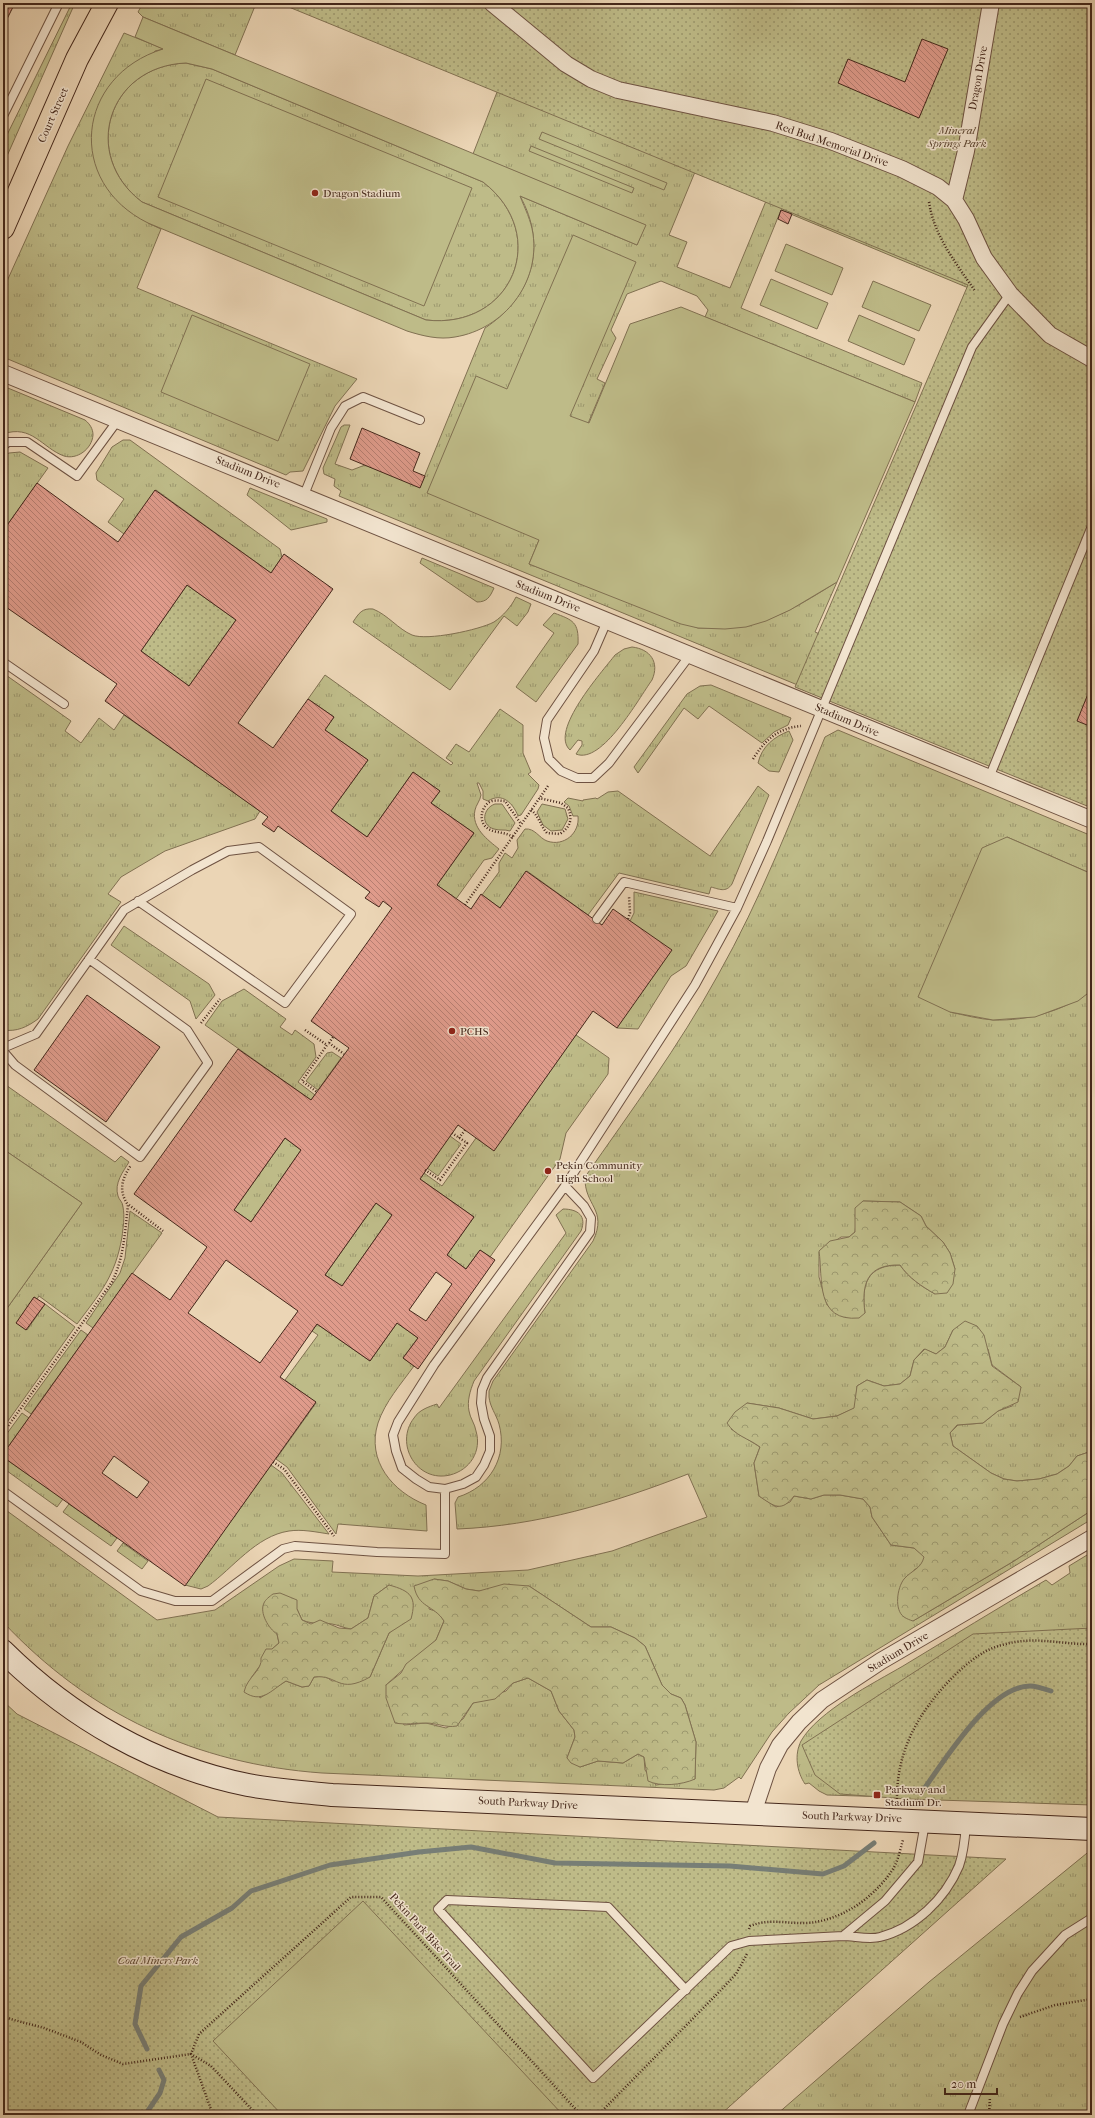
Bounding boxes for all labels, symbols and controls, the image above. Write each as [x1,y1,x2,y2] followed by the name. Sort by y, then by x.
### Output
[966,44,990,111] street label: Dragon Drive
[35,85,71,145] street label: Court Street
[774,119,891,170] street label: Red Bud Memorial Drive
[927,124,987,150] park label: Mineral Springs Park
[323,187,401,200] place label: Dragon Stadium
[310,188,320,198] marker: Dragon Stadium
[214,453,283,491] street label: Stadium Drive
[514,577,583,615] street label: Stadium Drive
[813,701,882,740] street label: Stadium Drive
[460,1025,489,1038] place label: PCHS
[447,1026,457,1036] marker: PCHS
[556,1159,643,1185] place label: Pekin Community High School
[543,1166,553,1176] marker: Pekin Community High School
[865,1629,931,1675] street label: Stadium Drive
[885,1783,946,1809] place label: Parkway and Stadium Dr.
[872,1790,882,1800] marker: Parkway and Stadium Dr.
[478,1794,579,1812] street label: South Parkway Drive
[802,1809,903,1825] street label: South Parkway Drive
[387,1890,463,1974] street label: Pekin Park Bike Trail
[118,1954,198,1967] park label: Coal Miners Park
[945,2070,997,2096] scale bar
[951,2077,976,2091] text: 20 m

